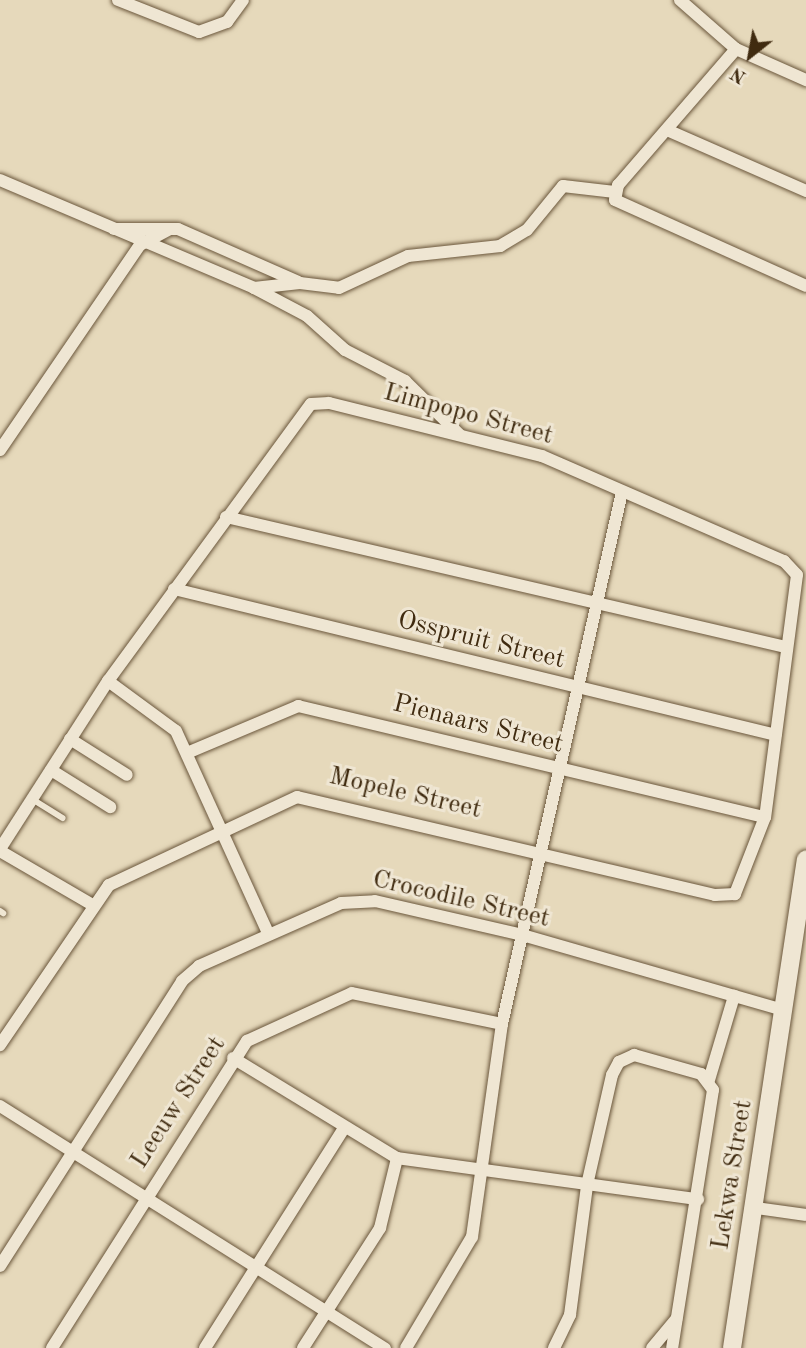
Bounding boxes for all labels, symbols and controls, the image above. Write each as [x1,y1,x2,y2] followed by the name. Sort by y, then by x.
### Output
[715,21,785,91] north arrow
[728,63,750,86] text: N
[380,377,556,453] street label: Limpopo Street
[394,605,568,677] street label: Osspruit Street
[390,689,566,761] street label: Pienaars Street
[326,761,484,827] street label: Mopele Street
[369,864,553,936] street label: Crocodile Street
[125,1031,233,1175] street label: Leeuw Street
[706,1098,760,1252] street label: Lekwa Street

